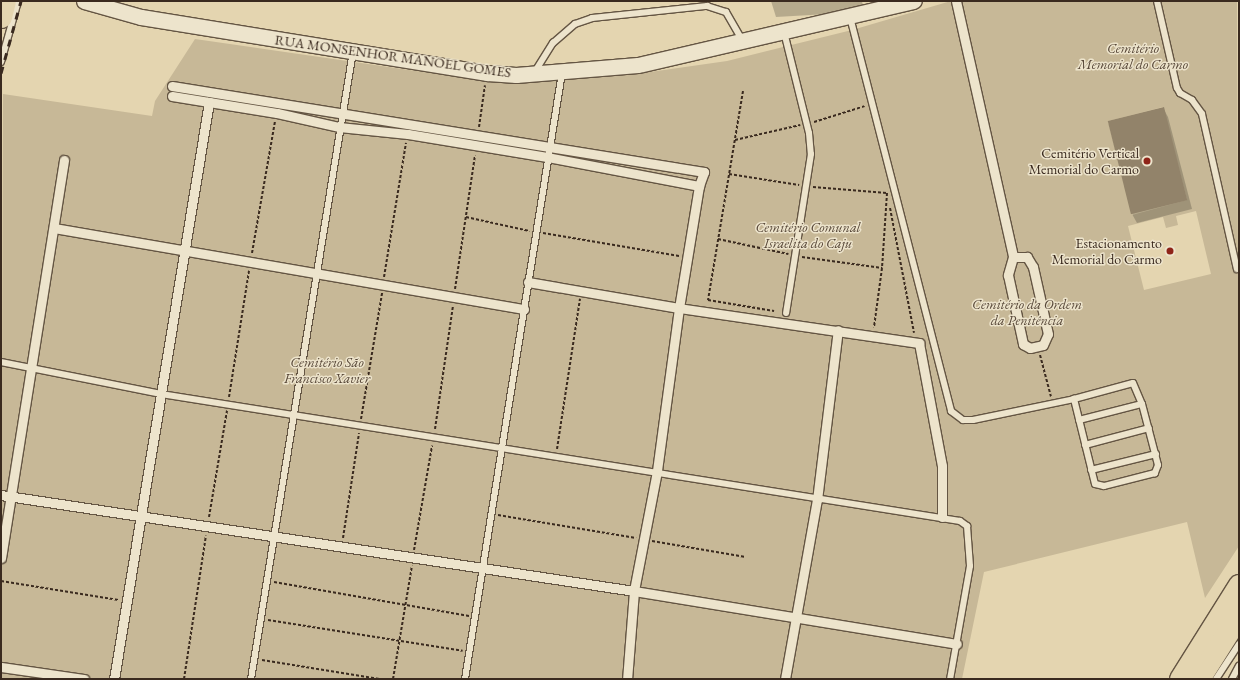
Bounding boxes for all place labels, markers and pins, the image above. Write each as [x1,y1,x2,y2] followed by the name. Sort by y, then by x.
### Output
[1029,145,1139,178] place label: Cemitério Vertical Memorial do Carmo
[1142,156,1152,166] marker: Cemitério Vertical Memorial do Carmo
[1052,235,1162,268] place label: Estacionamento Memorial do Carmo
[1165,246,1175,256] marker: Estacionamento Memorial do Carmo

